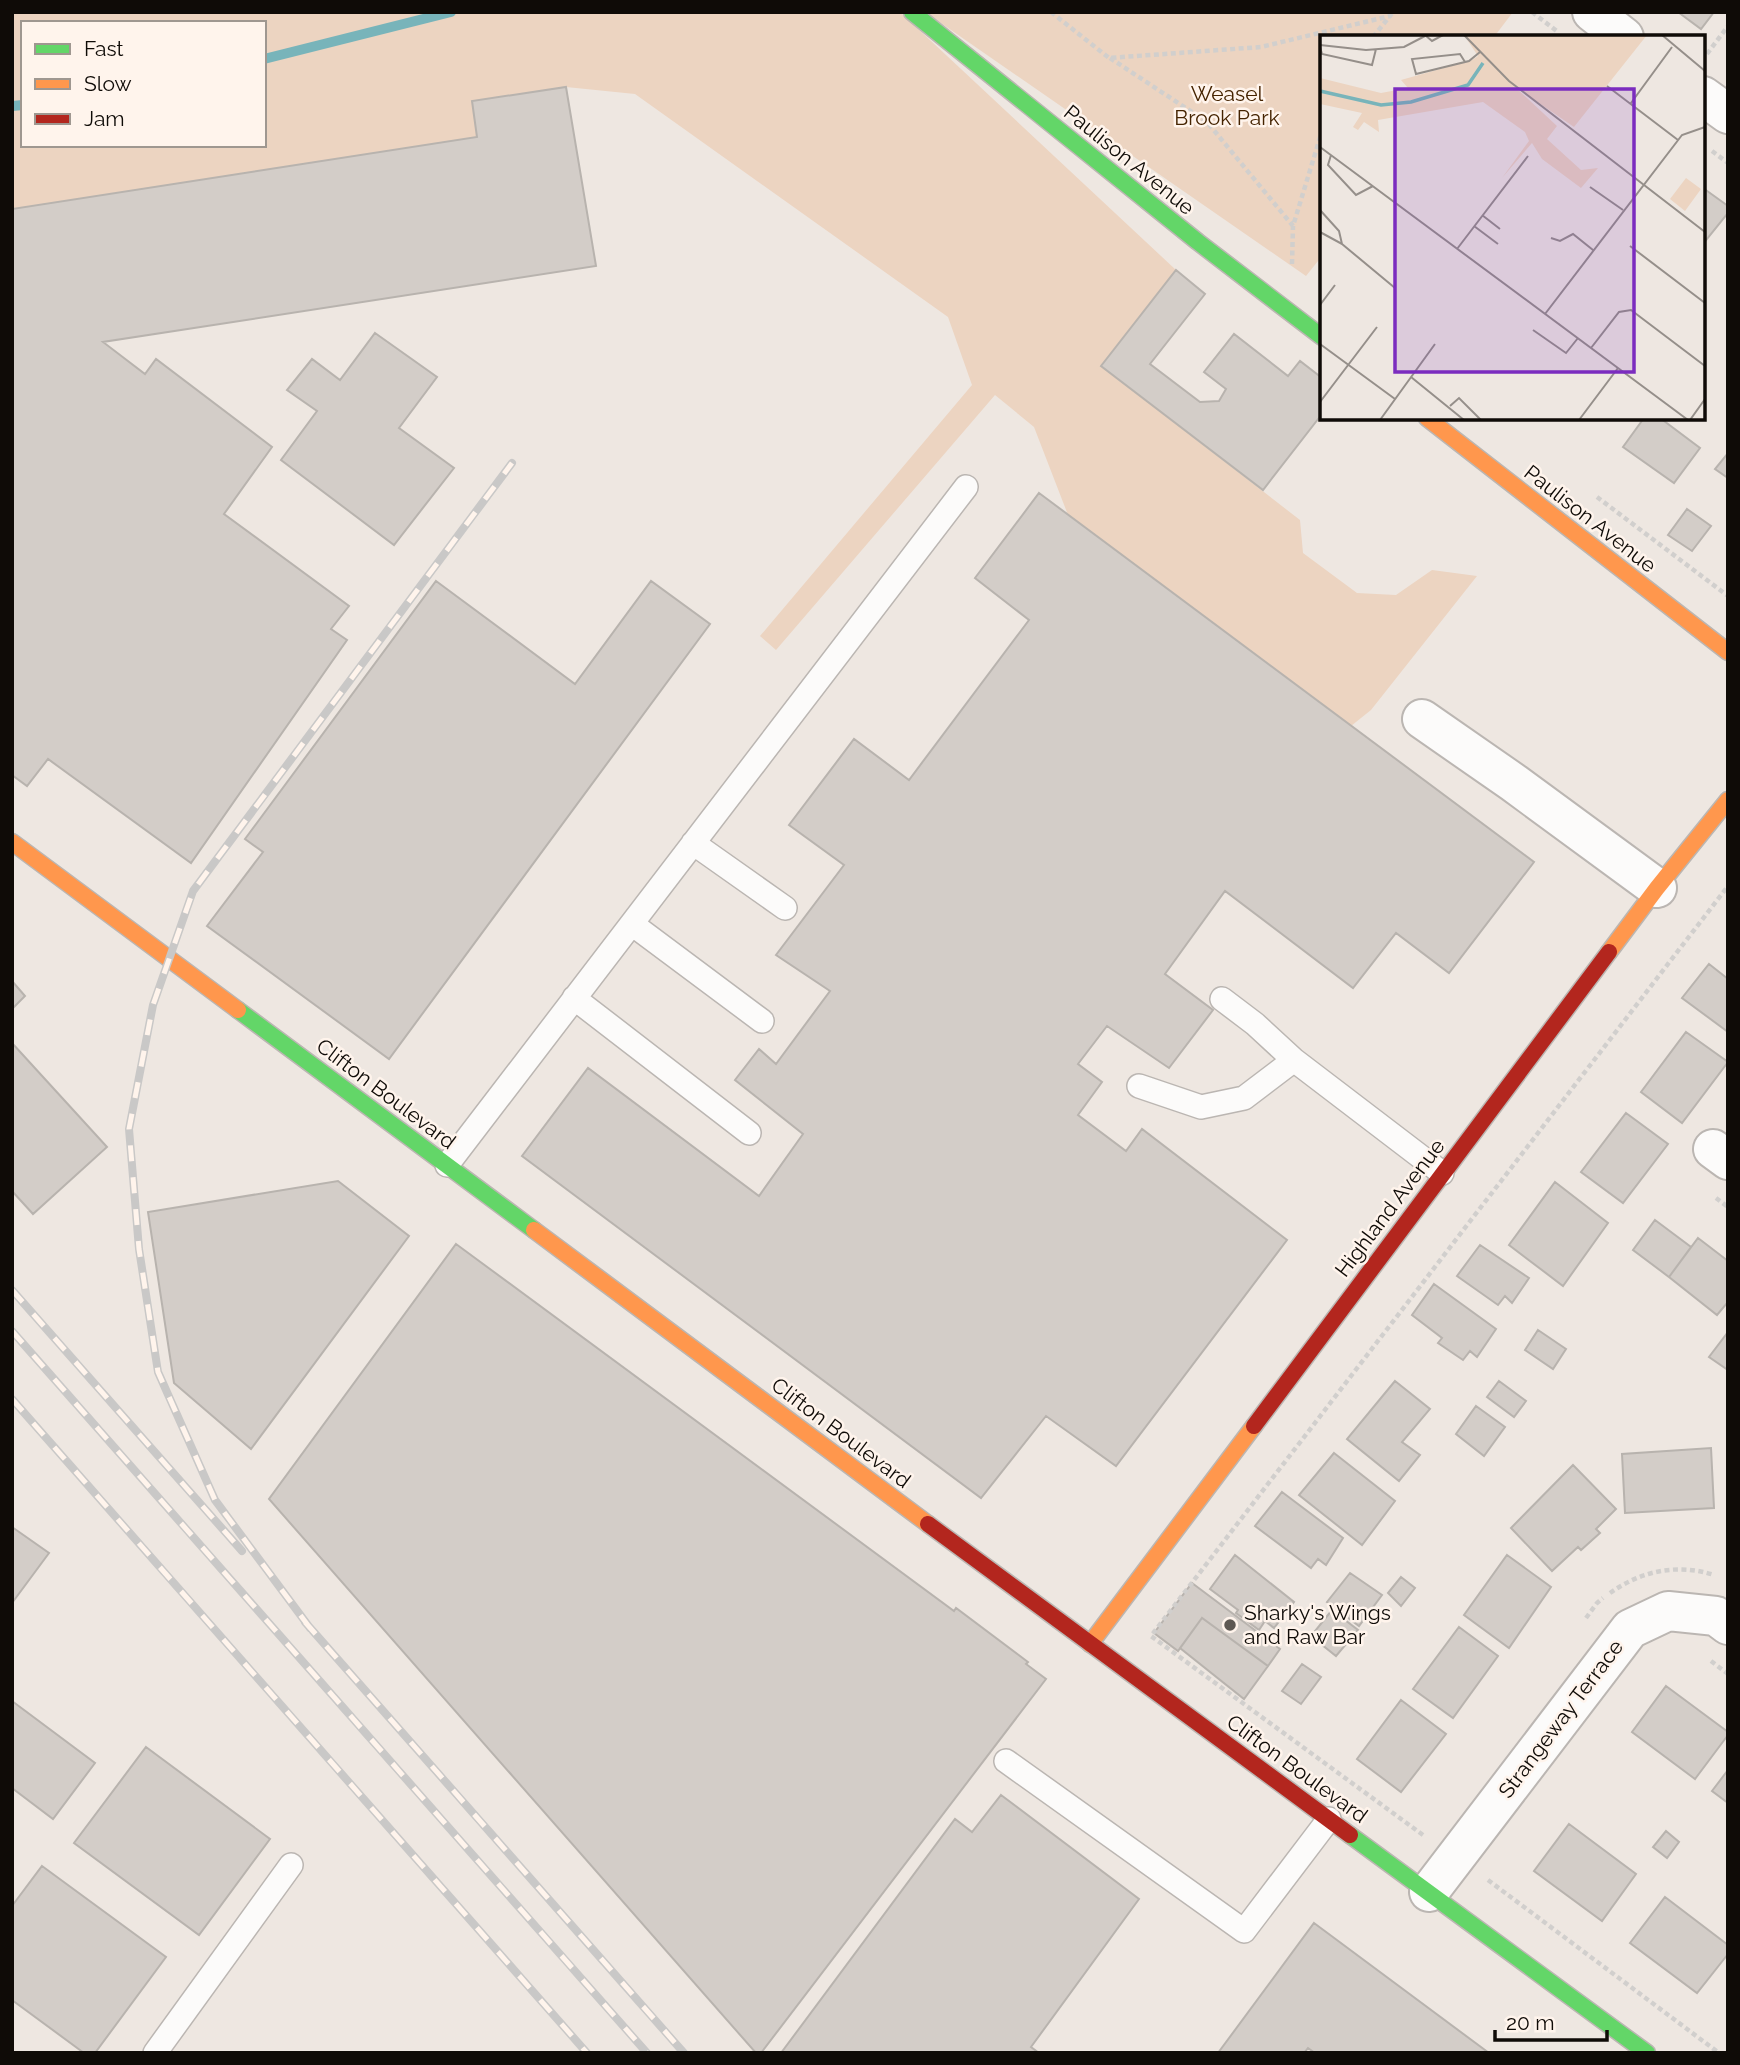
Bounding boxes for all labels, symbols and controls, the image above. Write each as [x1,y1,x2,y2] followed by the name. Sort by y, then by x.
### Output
[21,21,266,147] legend
[1320,35,1705,420] inset map
[84,36,124,61] text: Fast
[84,71,132,96] text: Slow
[1174,81,1280,130] park label: Weasel Brook Park
[1059,99,1200,220] street label: Paulison Avenue
[84,106,125,131] text: Jam
[1519,459,1661,578] street label: Paulison Avenue
[312,1033,461,1154] street label: Clifton Boulevard
[1330,1134,1450,1282] street label: Highland Avenue
[767,1372,916,1493] street label: Clifton Boulevard
[1244,1600,1391,1649] place label: Sharky's Wings and Raw Bar
[1222,1617,1238,1633] marker: Sharky's Wings and Raw Bar
[1493,1635,1628,1803] street label: Strangeway Terrace
[1222,1709,1373,1828] street label: Clifton Boulevard
[1495,1998,1607,2042] scale bar
[1506,2010,1554,2035] text: 20 m

